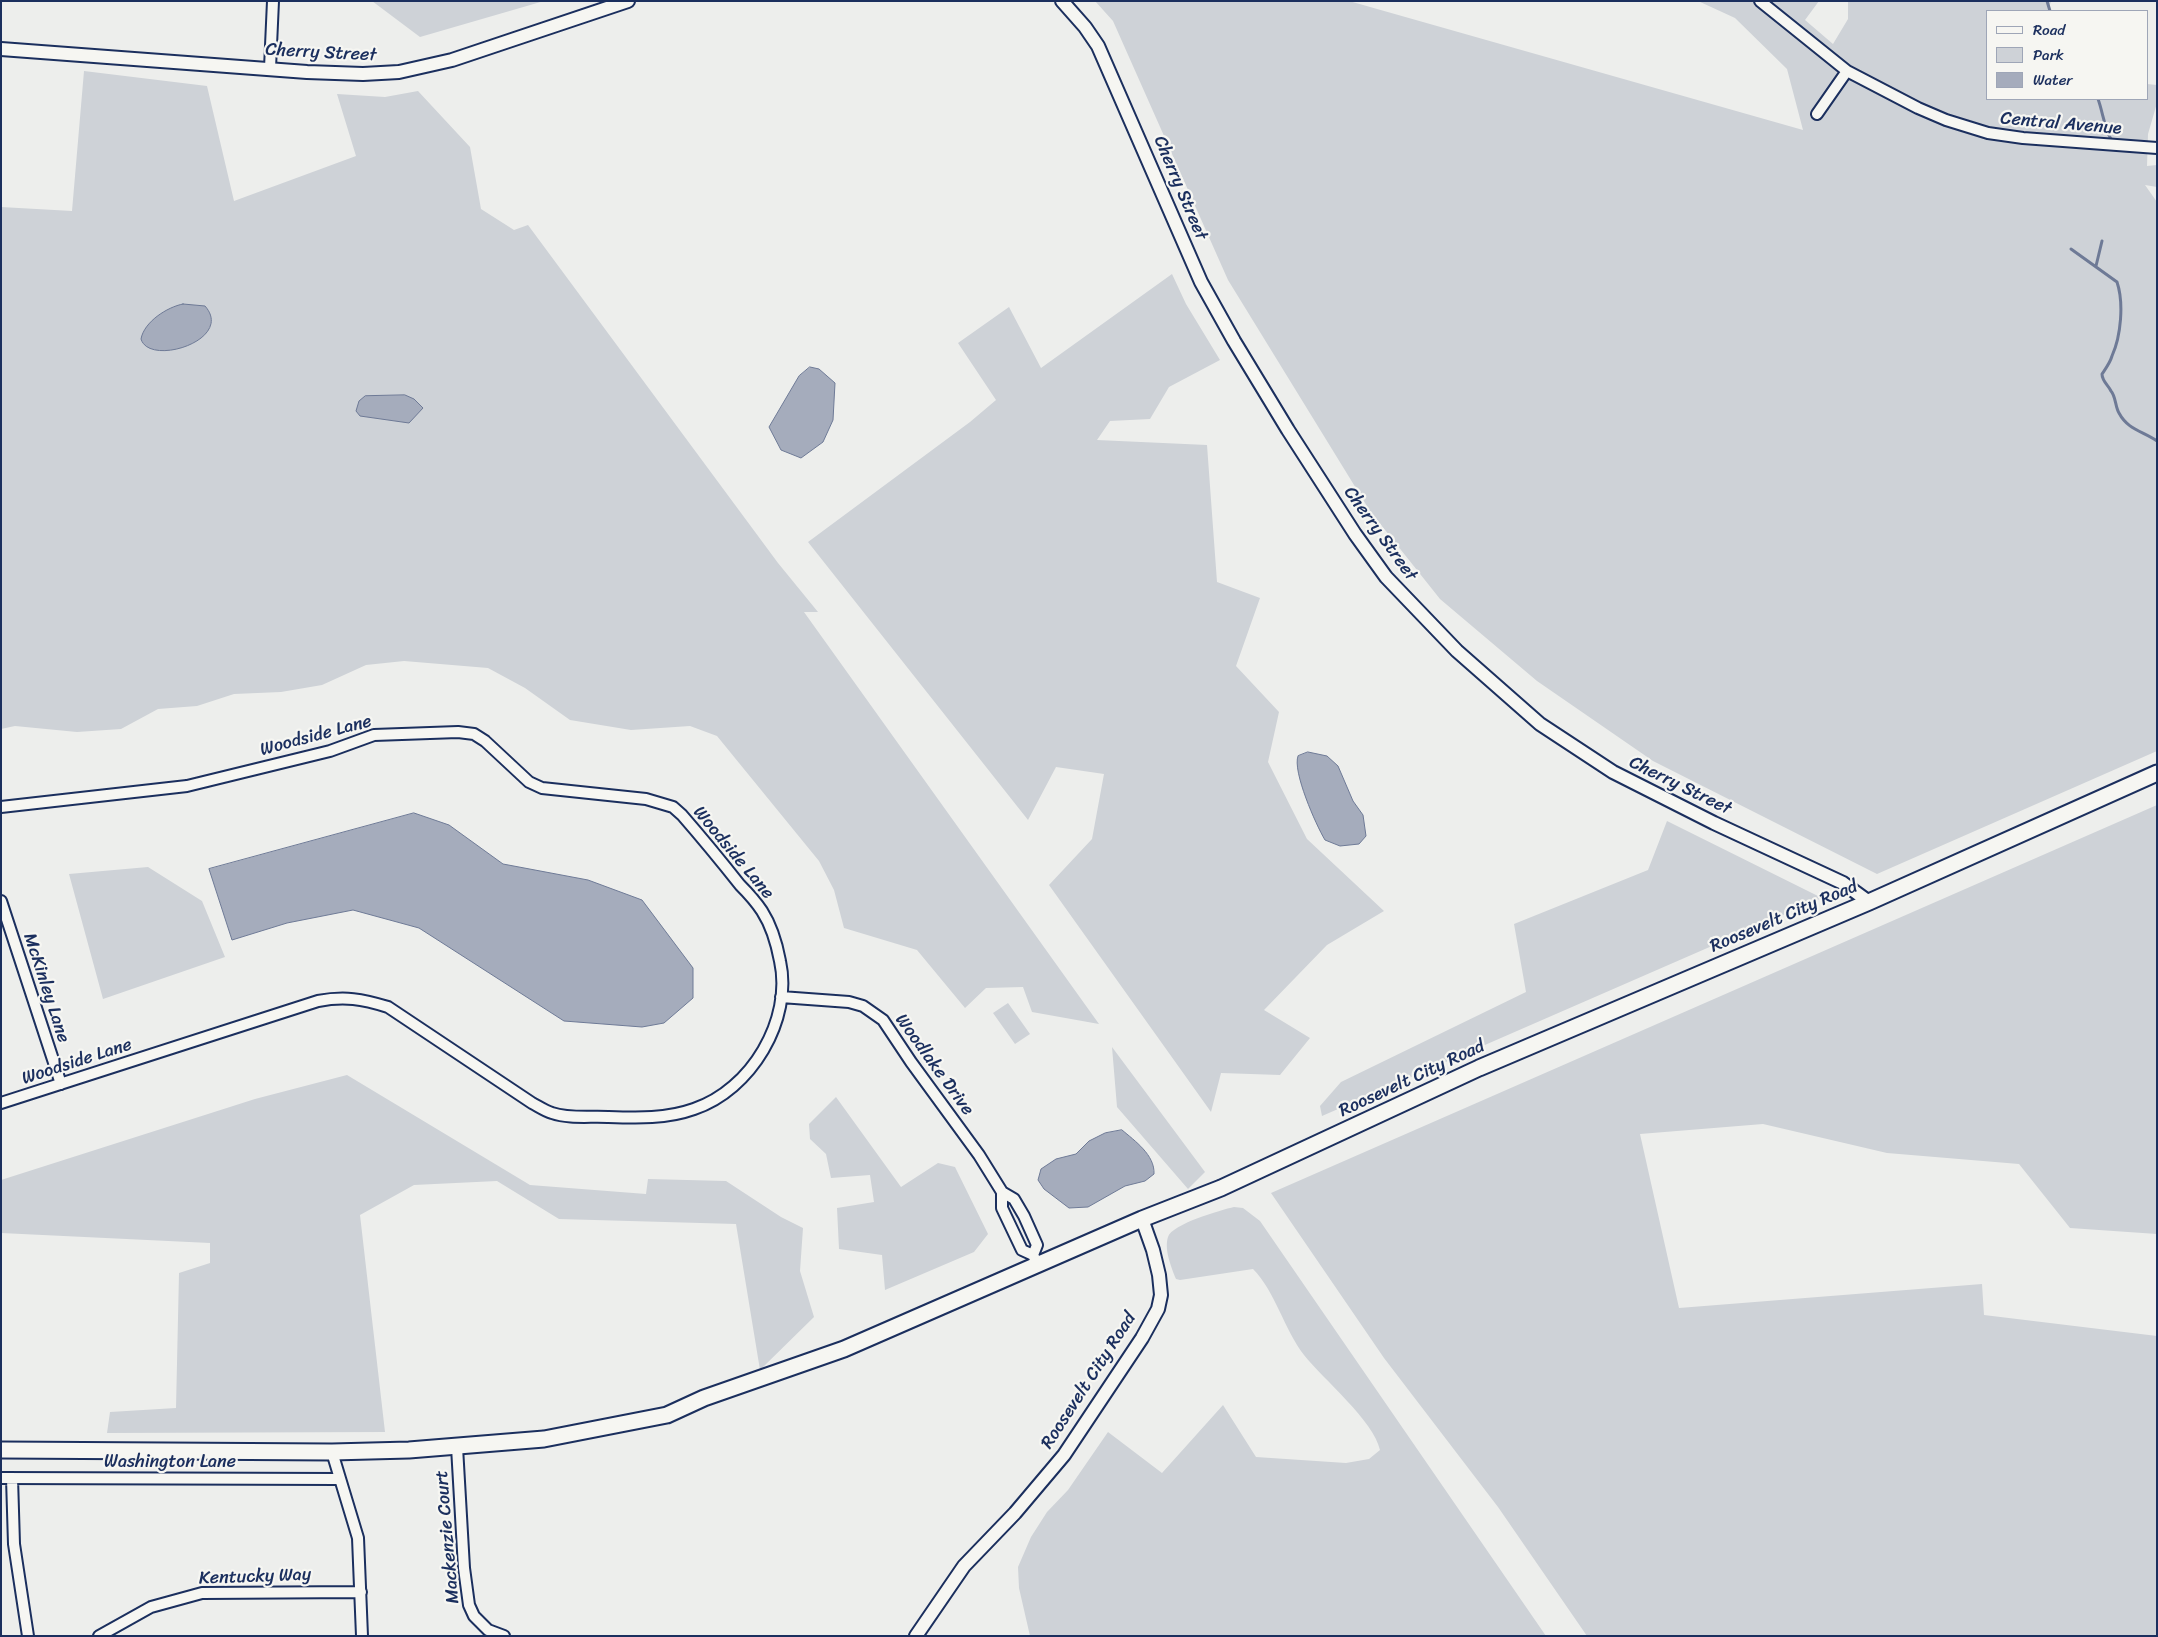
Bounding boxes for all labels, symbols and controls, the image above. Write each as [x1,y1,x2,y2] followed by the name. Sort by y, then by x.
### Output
[1986,10,2148,100] legend
[2033,17,2065,43] text: Road
[265,39,377,67] street label: Cherry Street
[2033,42,2064,68] text: Park
[2033,67,2073,93] text: Water
[1999,108,2123,140] street label: Central Avenue
[1148,133,1212,243] street label: Cherry Street
[1339,483,1421,585] street label: Cherry Street
[258,711,374,761] street label: Woodside Lane
[1625,752,1735,820] street label: Cherry Street
[688,802,778,904] street label: Woodside Lane
[1707,876,1861,958] street label: Roosevelt City Road
[18,930,74,1046] street label: McKinley Lane
[890,1010,978,1120] street label: Woodlake Drive
[19,1034,135,1090] street label: Woodside Lane
[1336,1036,1488,1122] street label: Roosevelt City Road
[1037,1309,1141,1453] street label: Roosevelt City Road
[104,1451,236,1473] street label: Washington Lane
[431,1469,465,1605] street label: Mackenzie Court
[199,1564,311,1590] street label: Kentucky Way

